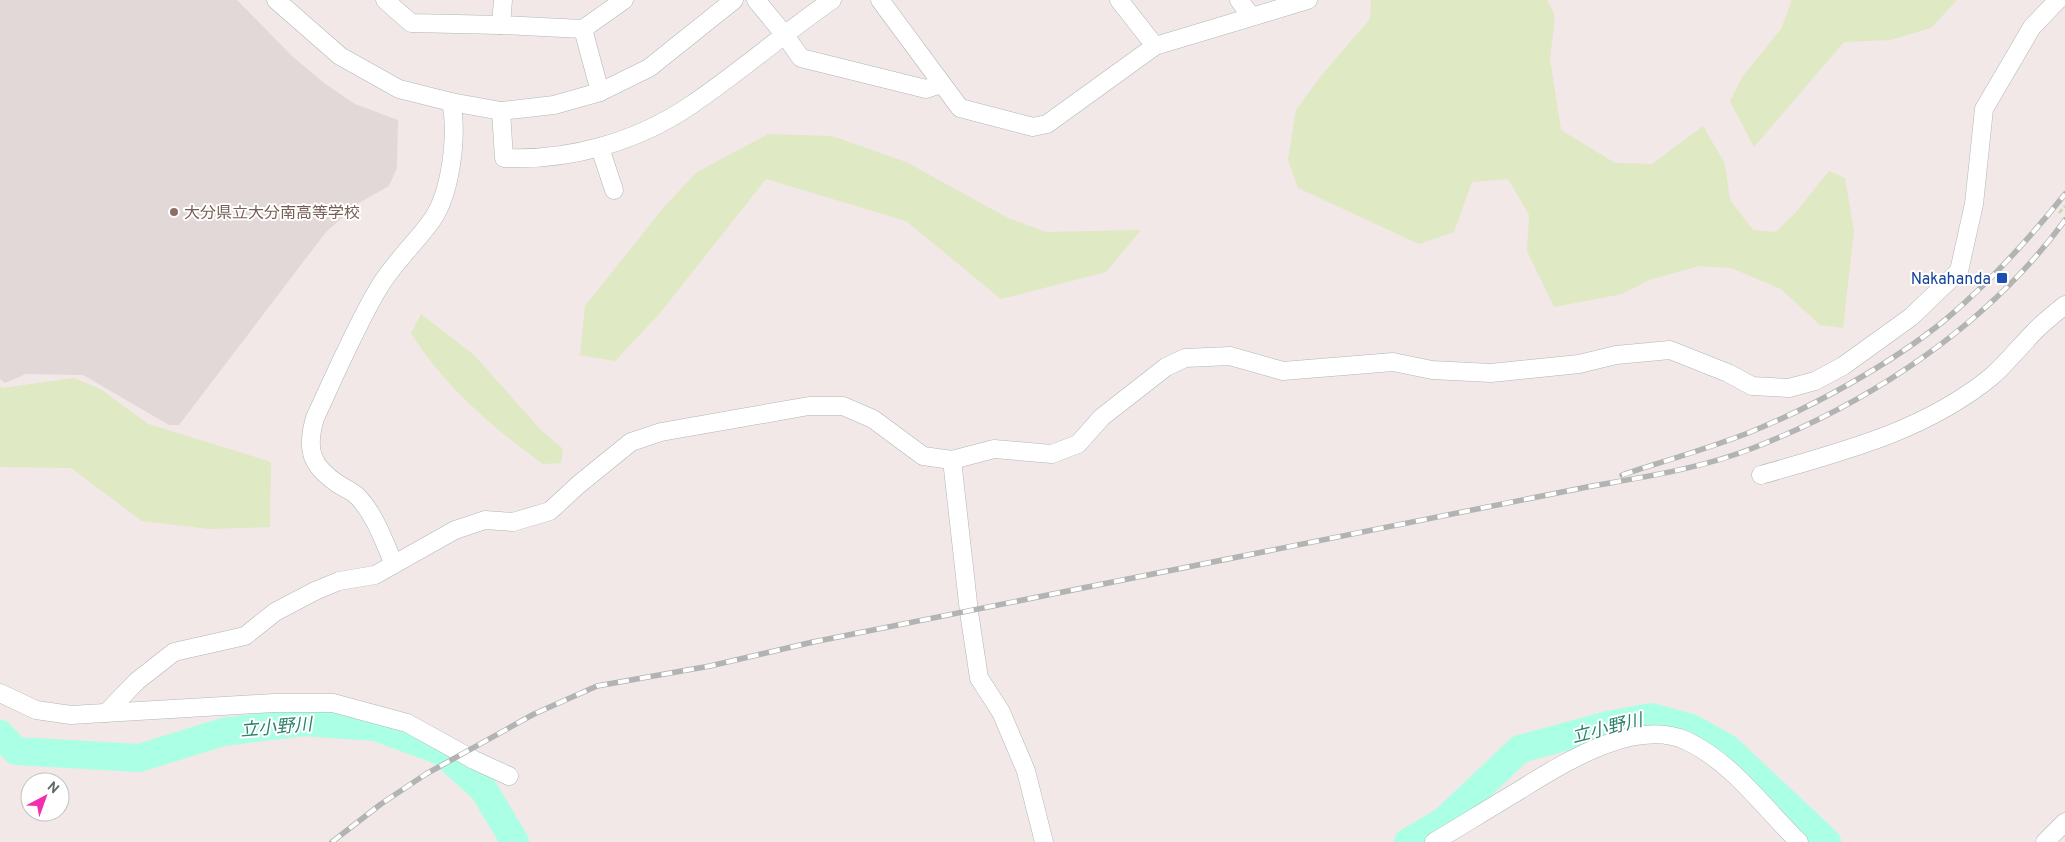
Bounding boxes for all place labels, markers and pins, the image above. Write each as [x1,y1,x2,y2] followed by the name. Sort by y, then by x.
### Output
[184,204,360,224] place label: 大分県立大分南高等学校
[168,206,180,218] marker: 大分県立大分南高等学校
[1911,270,1991,290] place label: Nakahanda
[1995,271,2009,285] marker: Nakahanda

